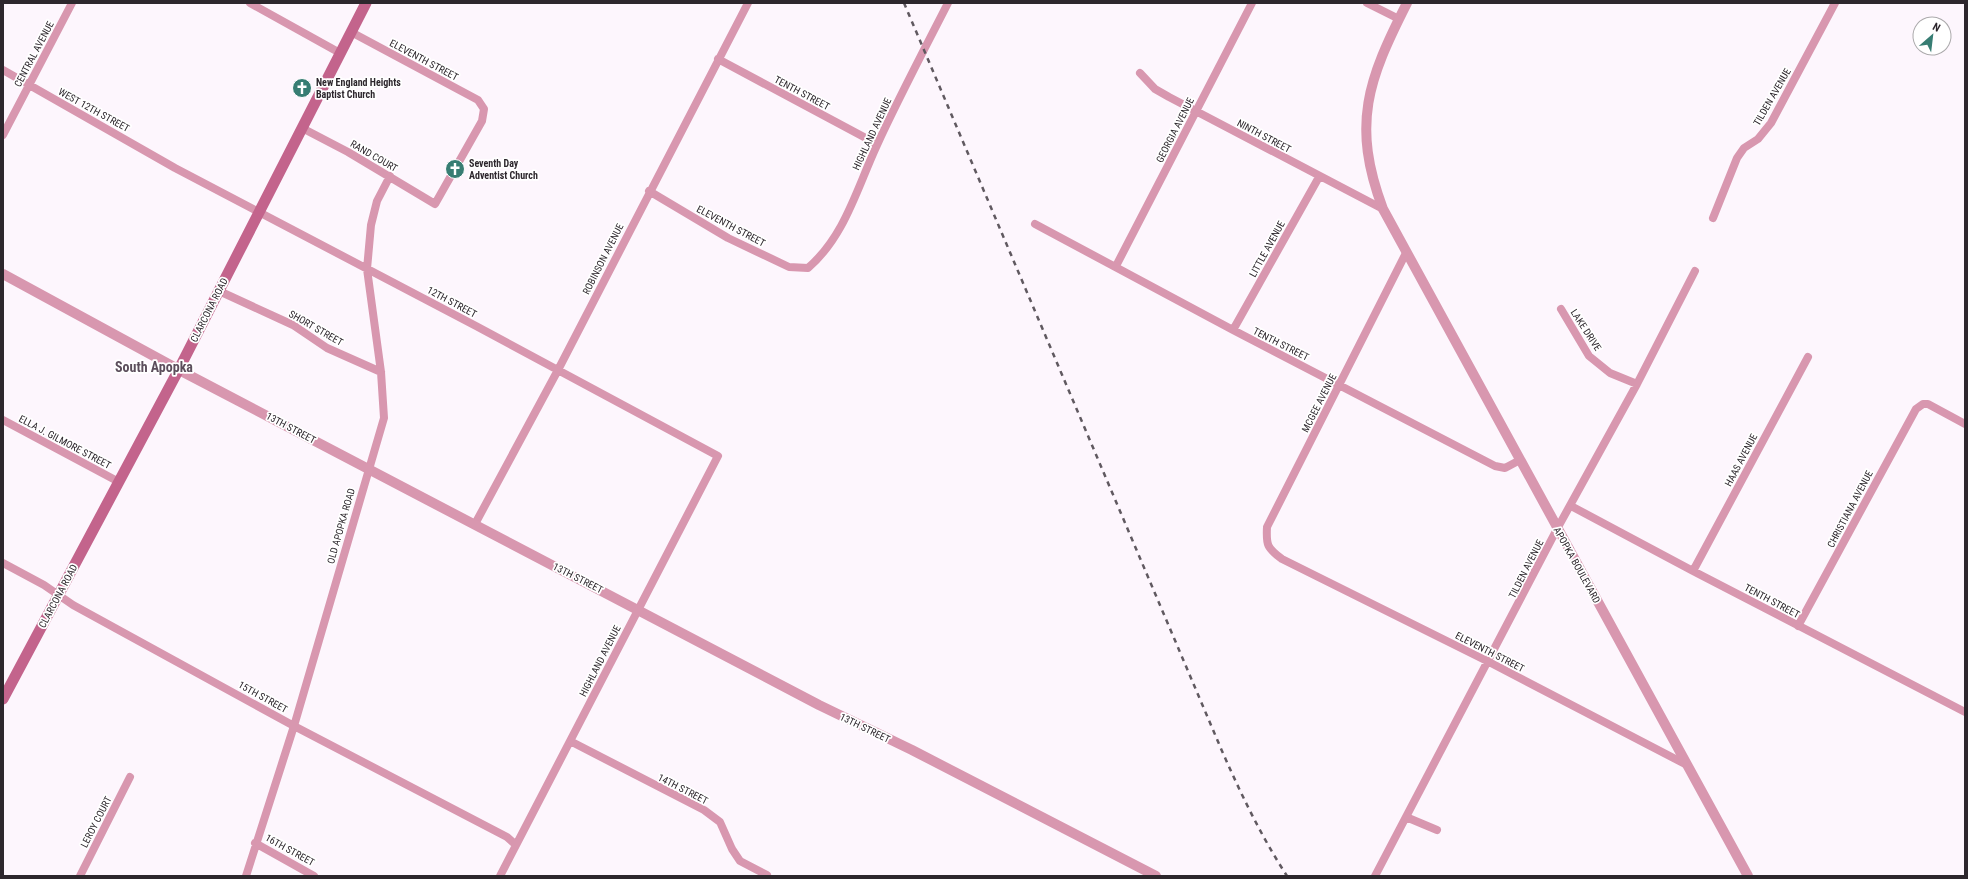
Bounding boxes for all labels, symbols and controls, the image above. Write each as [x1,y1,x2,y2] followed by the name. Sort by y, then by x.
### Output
[1912,16,1952,56] north arrow
[12,19,56,89] street label: CENTRAL AVENUE
[1930,20,1943,35] text: N
[388,37,460,83] street label: ELEVENTH STREET
[1751,66,1793,128] street label: TILDEN AVENUE
[773,74,831,112] street label: TENTH STREET
[291,77,313,99] church icon: New England Heights Baptist Church
[316,77,401,100] place label: New England Heights Baptist Church
[57,86,131,134] street label: WEST 12TH STREET
[850,96,894,172] street label: HIGHLAND AVENUE
[1154,96,1196,164] street label: GEORGIA AVENUE
[1235,117,1293,155] street label: NINTH STREET
[348,138,400,174] street label: RAND COURT
[444,158,466,180] church icon: Seventh Day Adventist Church
[469,158,538,181] place label: Seventh Day Adventist Church
[695,203,767,249] street label: ELEVENTH STREET
[1247,219,1287,279] street label: LITTLE AVENUE
[580,222,626,296] street label: ROBINSON AVENUE
[188,276,230,344] street label: CLARCONA ROAD
[425,284,479,320] street label: 12TH STREET
[1568,307,1604,353] street label: LAKE DRIVE
[287,308,345,348] street label: SHORT STREET
[1251,325,1311,363] street label: TENTH STREET
[115,359,193,375] district label: South Apopka
[1300,372,1338,434] street label: MCGEE AVENUE
[264,410,318,446] street label: 13TH STREET
[17,413,113,471] street label: ELLA J. GILMORE STREET
[1723,432,1759,488] street label: HAAS AVENUE
[1825,469,1875,549] street label: CHRISTIANA AVENUE
[325,487,357,565] street label: OLD APOPKA ROAD
[1552,525,1603,605] street label: APOPKA BOULEVARD
[1506,538,1546,600] street label: TILDEN AVENUE
[551,561,605,595] street label: 13TH STREET
[37,562,79,630] street label: CLARCONA ROAD
[1743,582,1801,620] street label: TENTH STREET
[577,624,623,698] street label: HIGHLAND AVENUE
[1454,630,1526,674] street label: ELEVENTH STREET
[236,679,290,715] street label: 15TH STREET
[838,711,892,745] street label: 13TH STREET
[656,772,710,806] street label: 14TH STREET
[78,795,114,849] street label: LEROY COURT
[263,832,317,868] street label: 16TH STREET

